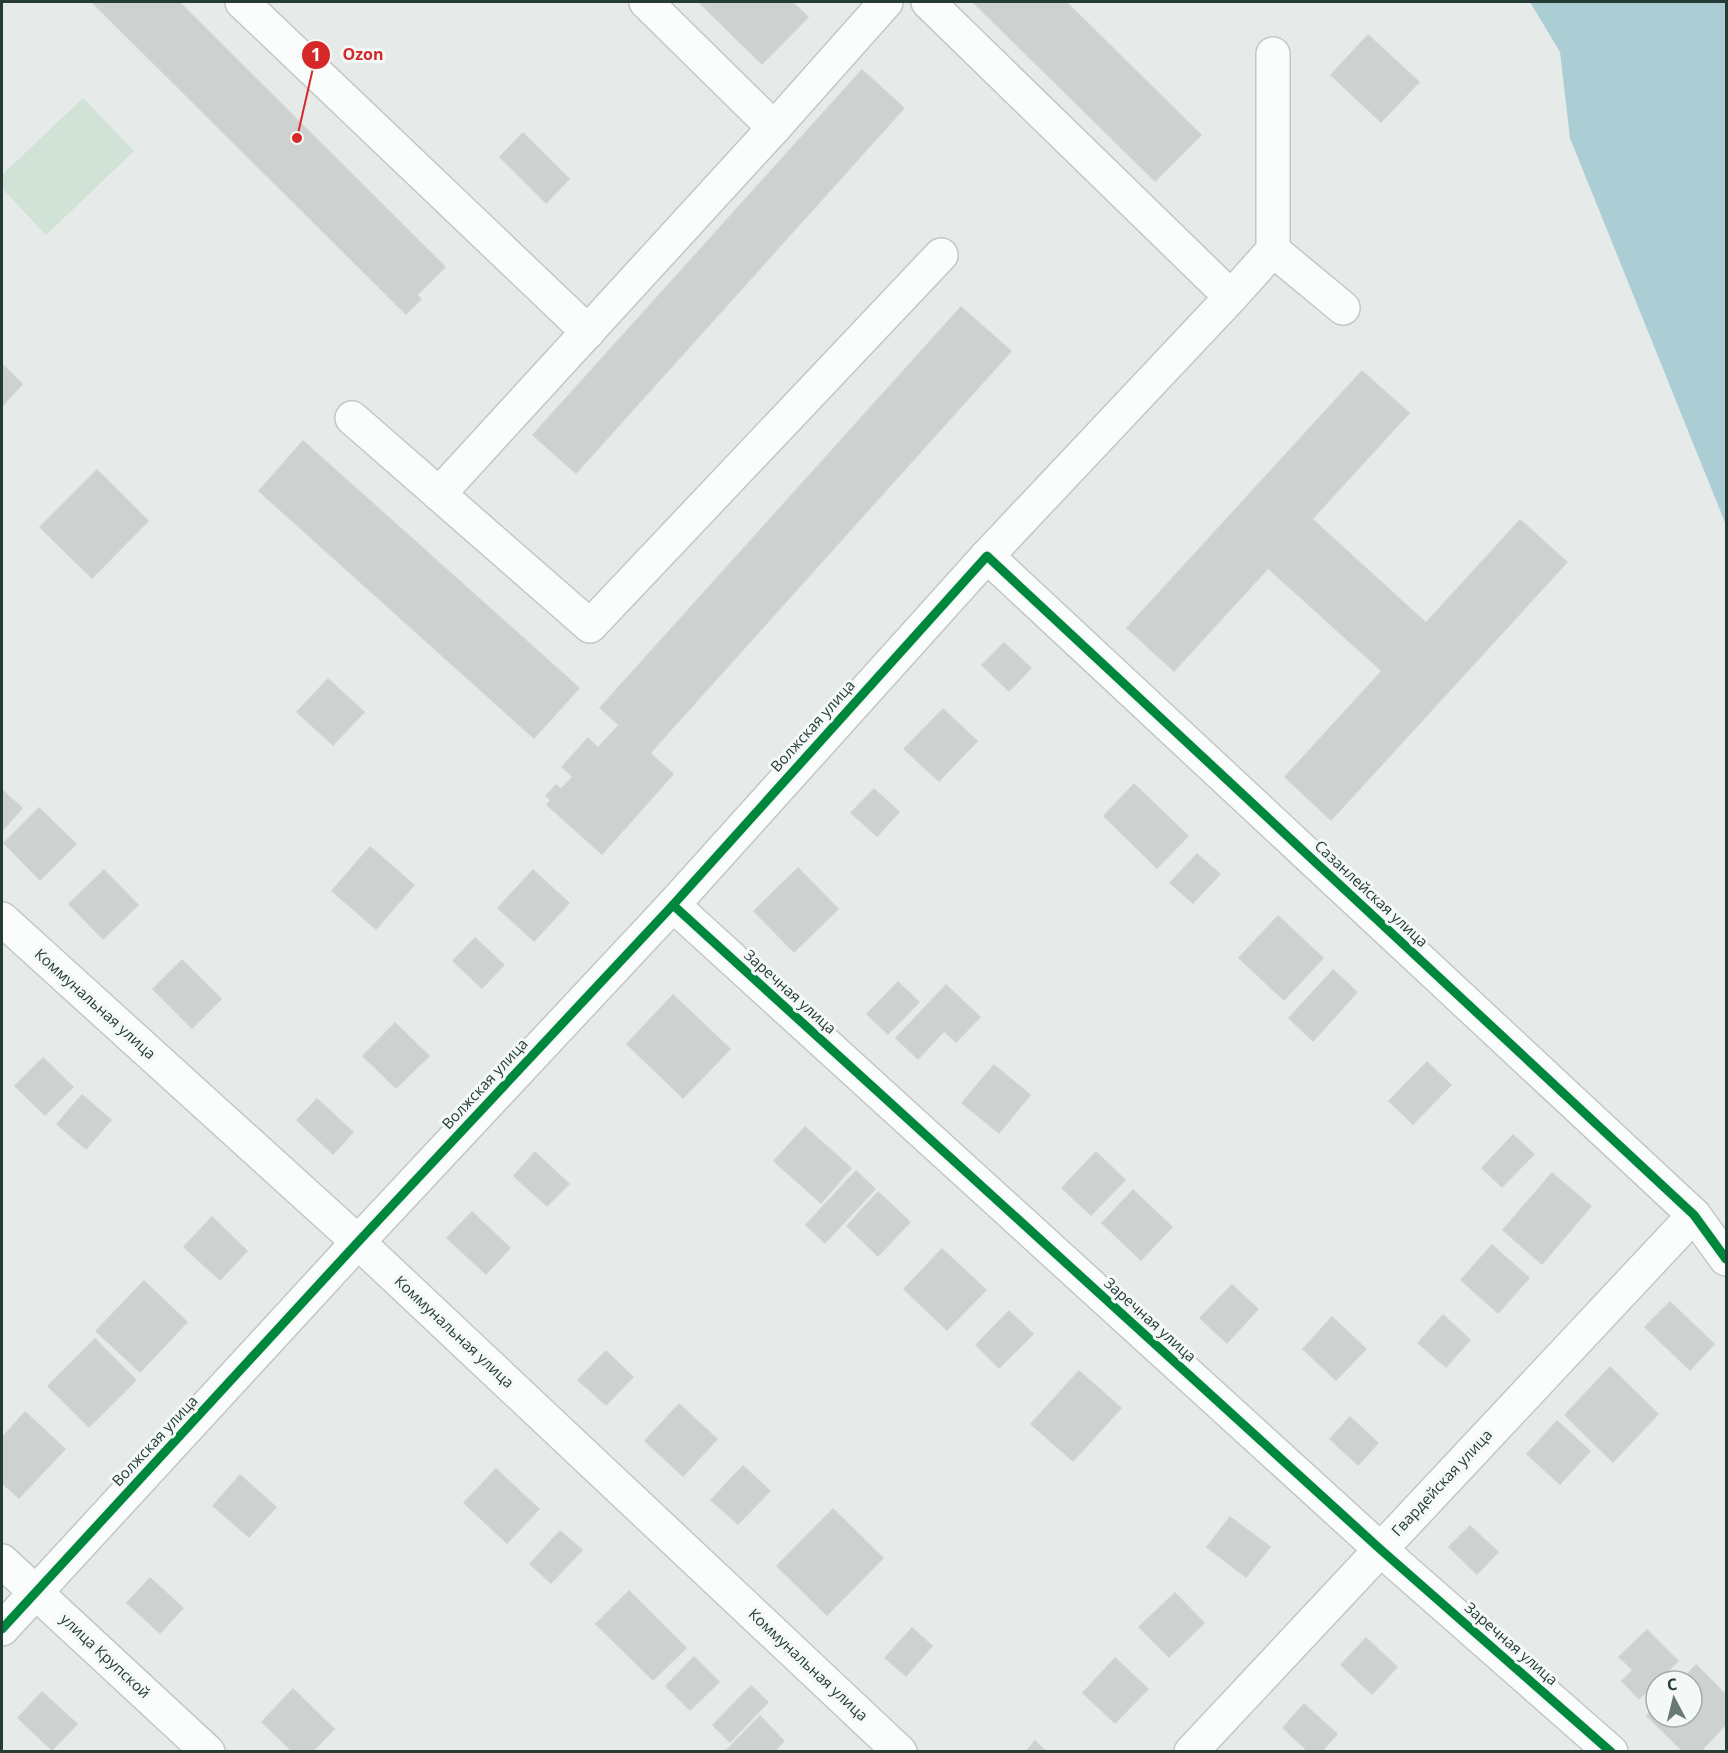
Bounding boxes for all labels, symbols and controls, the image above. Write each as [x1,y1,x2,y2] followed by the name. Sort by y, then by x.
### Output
[301,38,396,72] callout: Ozon
[311,42,321,66] text: 1
[343,43,383,65] text: Ozon
[766,675,859,776] street label: Волжская улица
[1311,835,1433,951] street label: Сазанлейская улица
[31,944,160,1063] street label: Коммунальная улица
[740,945,841,1038] street label: Заречная улица
[437,1034,532,1133] street label: Волжская улица
[391,1271,519,1392] street label: Коммунальная улица
[1100,1273,1201,1366] street label: Заречная улица
[107,1391,202,1490] street label: Волжская улица
[1386,1425,1496,1540] street label: Гвардейская улица
[1461,1597,1562,1689] street label: Заречная улица
[745,1604,873,1725] street label: Коммунальная улица
[56,1608,155,1702] street label: улица Крупской
[1644,1669,1704,1729] north arrow
[1666,1673,1679,1696] text: С

